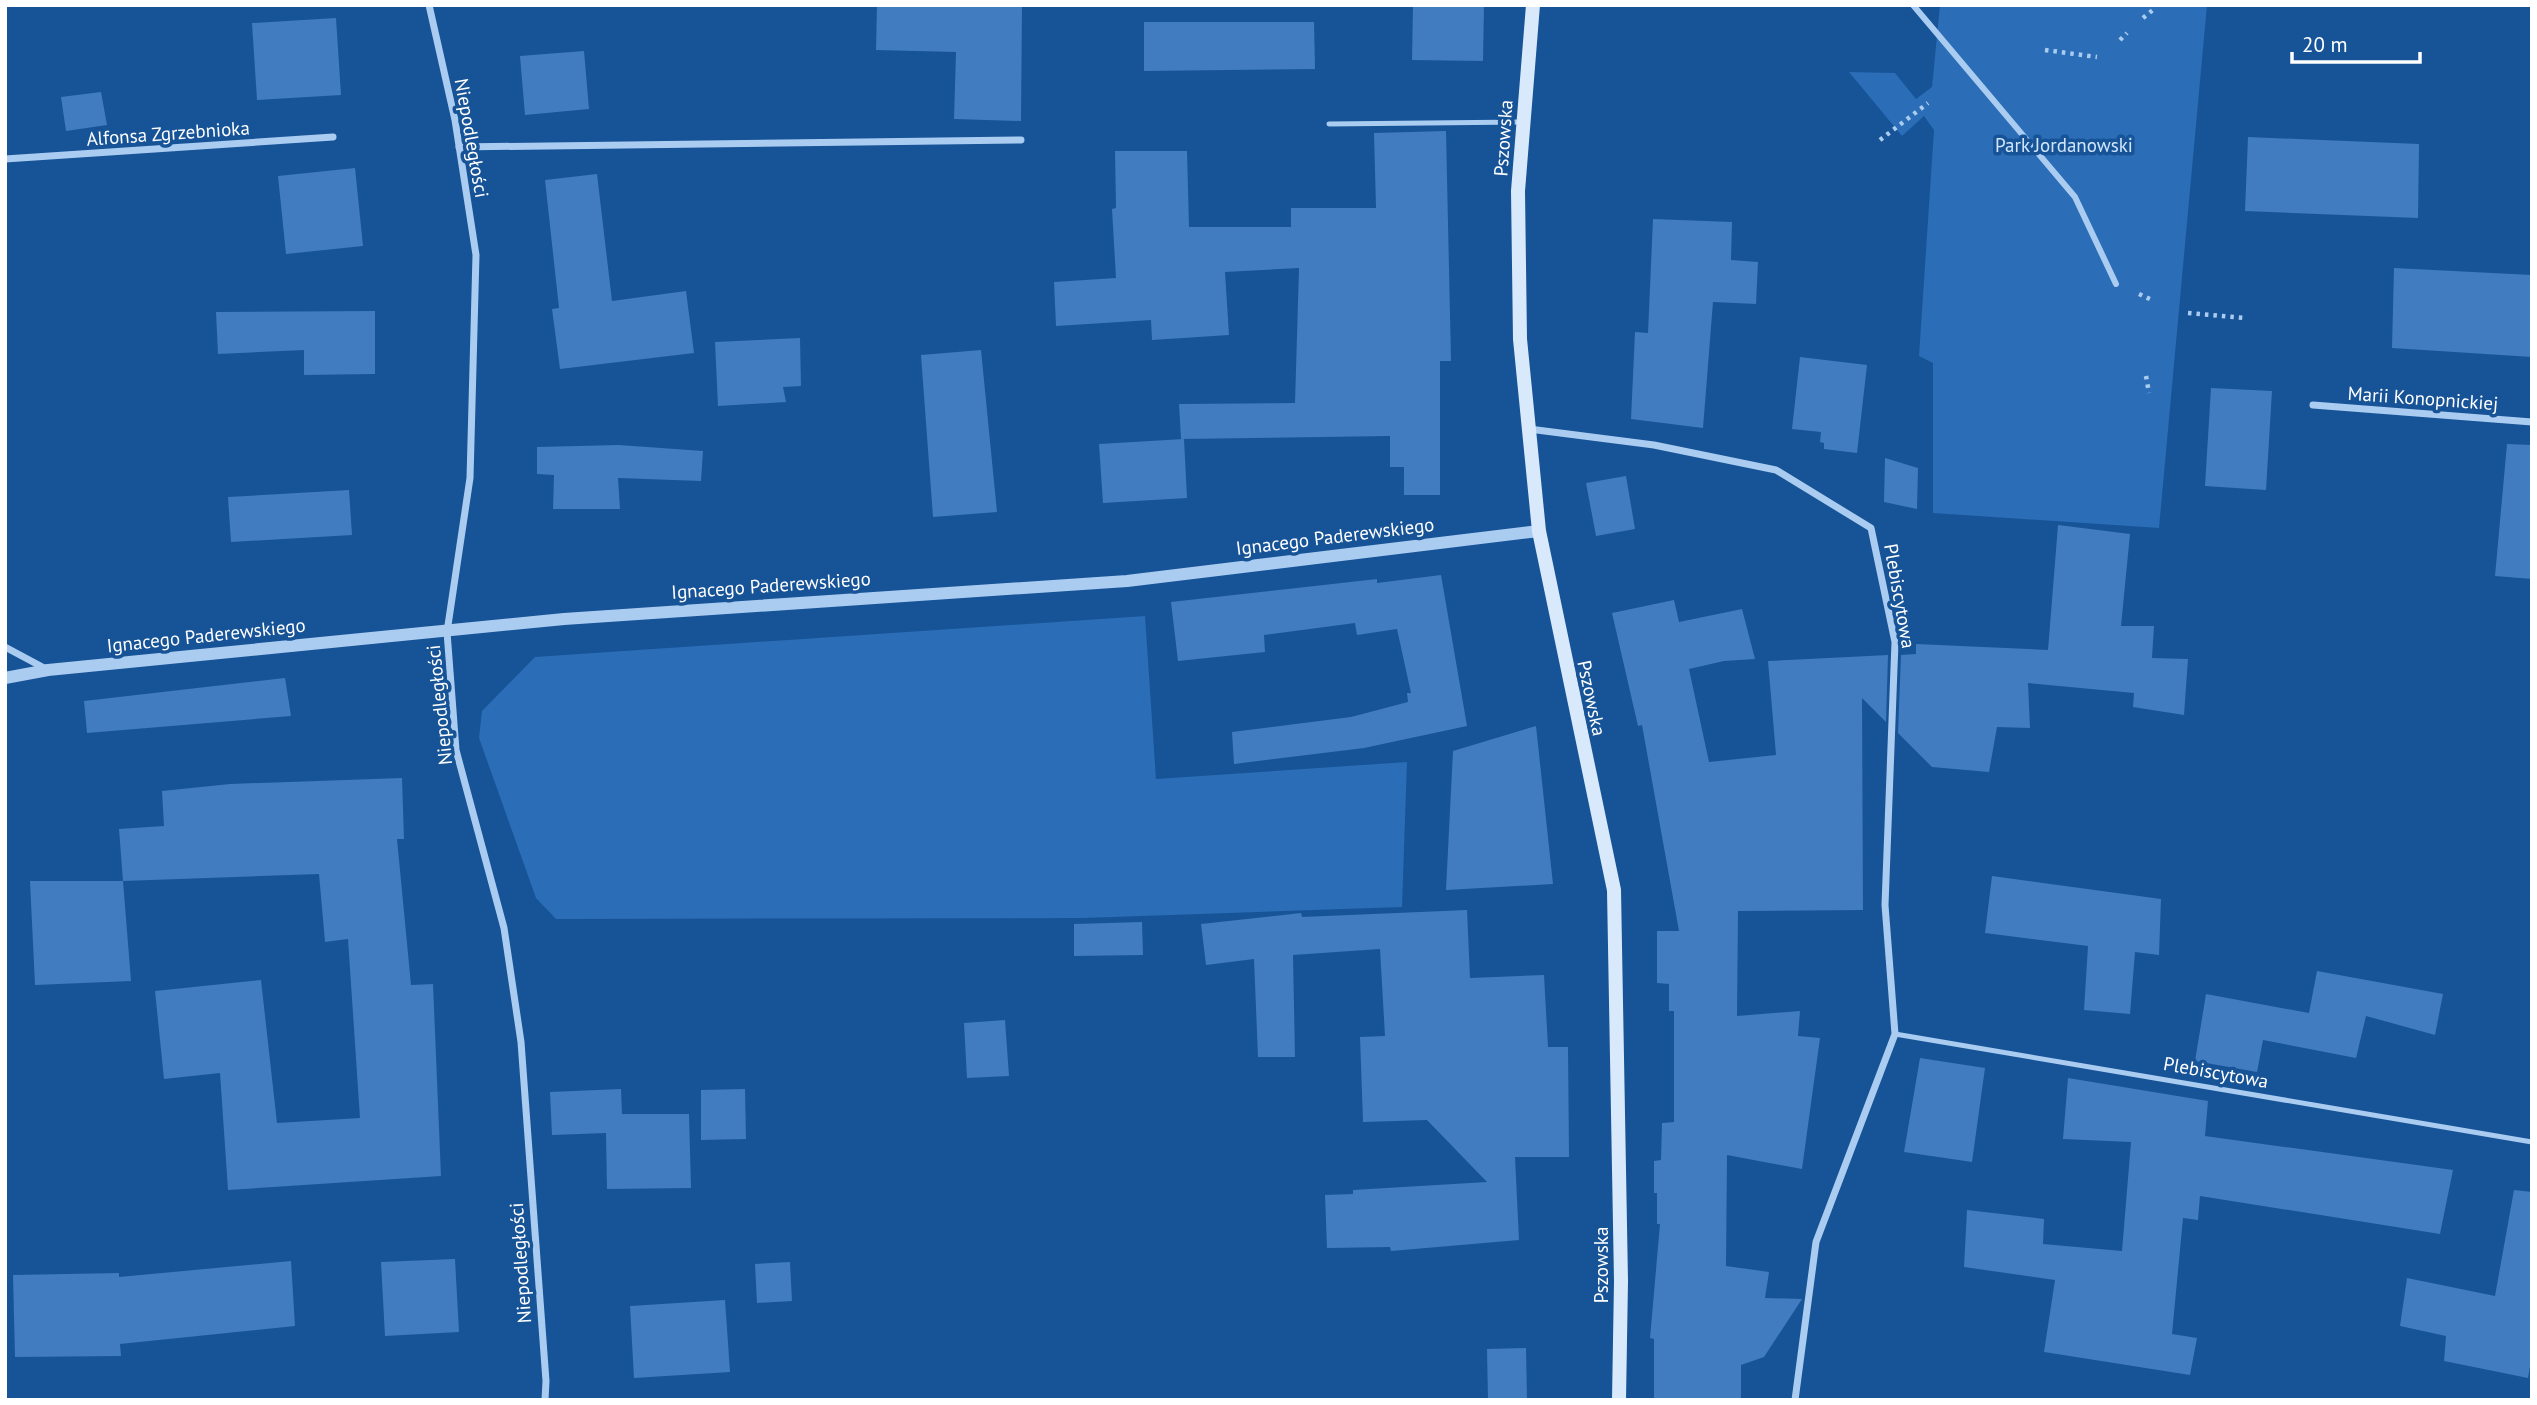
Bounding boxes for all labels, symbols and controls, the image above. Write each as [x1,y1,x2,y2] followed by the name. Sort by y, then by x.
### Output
[2292,21,2420,65] scale bar
[2302,31,2348,58] text: 20 m
[450,76,494,200] street label: Niepodległości
[1488,99,1518,177] street label: Pszowska
[86,115,250,151] street label: Alfonsa Zgrzebnioka
[1995,133,2133,157] park label: Park Jordanowski
[2347,381,2499,415] street label: Marii Konopnickiej
[1234,512,1436,560] street label: Ignacego Paderewskiego
[1879,542,1921,650] street label: Plebiscytowa
[671,566,871,604] street label: Ignacego Paderewskiego
[105,613,307,657] street label: Ignacego Paderewskiego
[421,644,457,766] street label: Niepodległości
[1572,658,1612,738] street label: Pszowska
[2162,1051,2270,1093] street label: Plebiscytowa
[504,1202,536,1324] street label: Niepodległości
[1589,1227,1613,1303] street label: Pszowska

